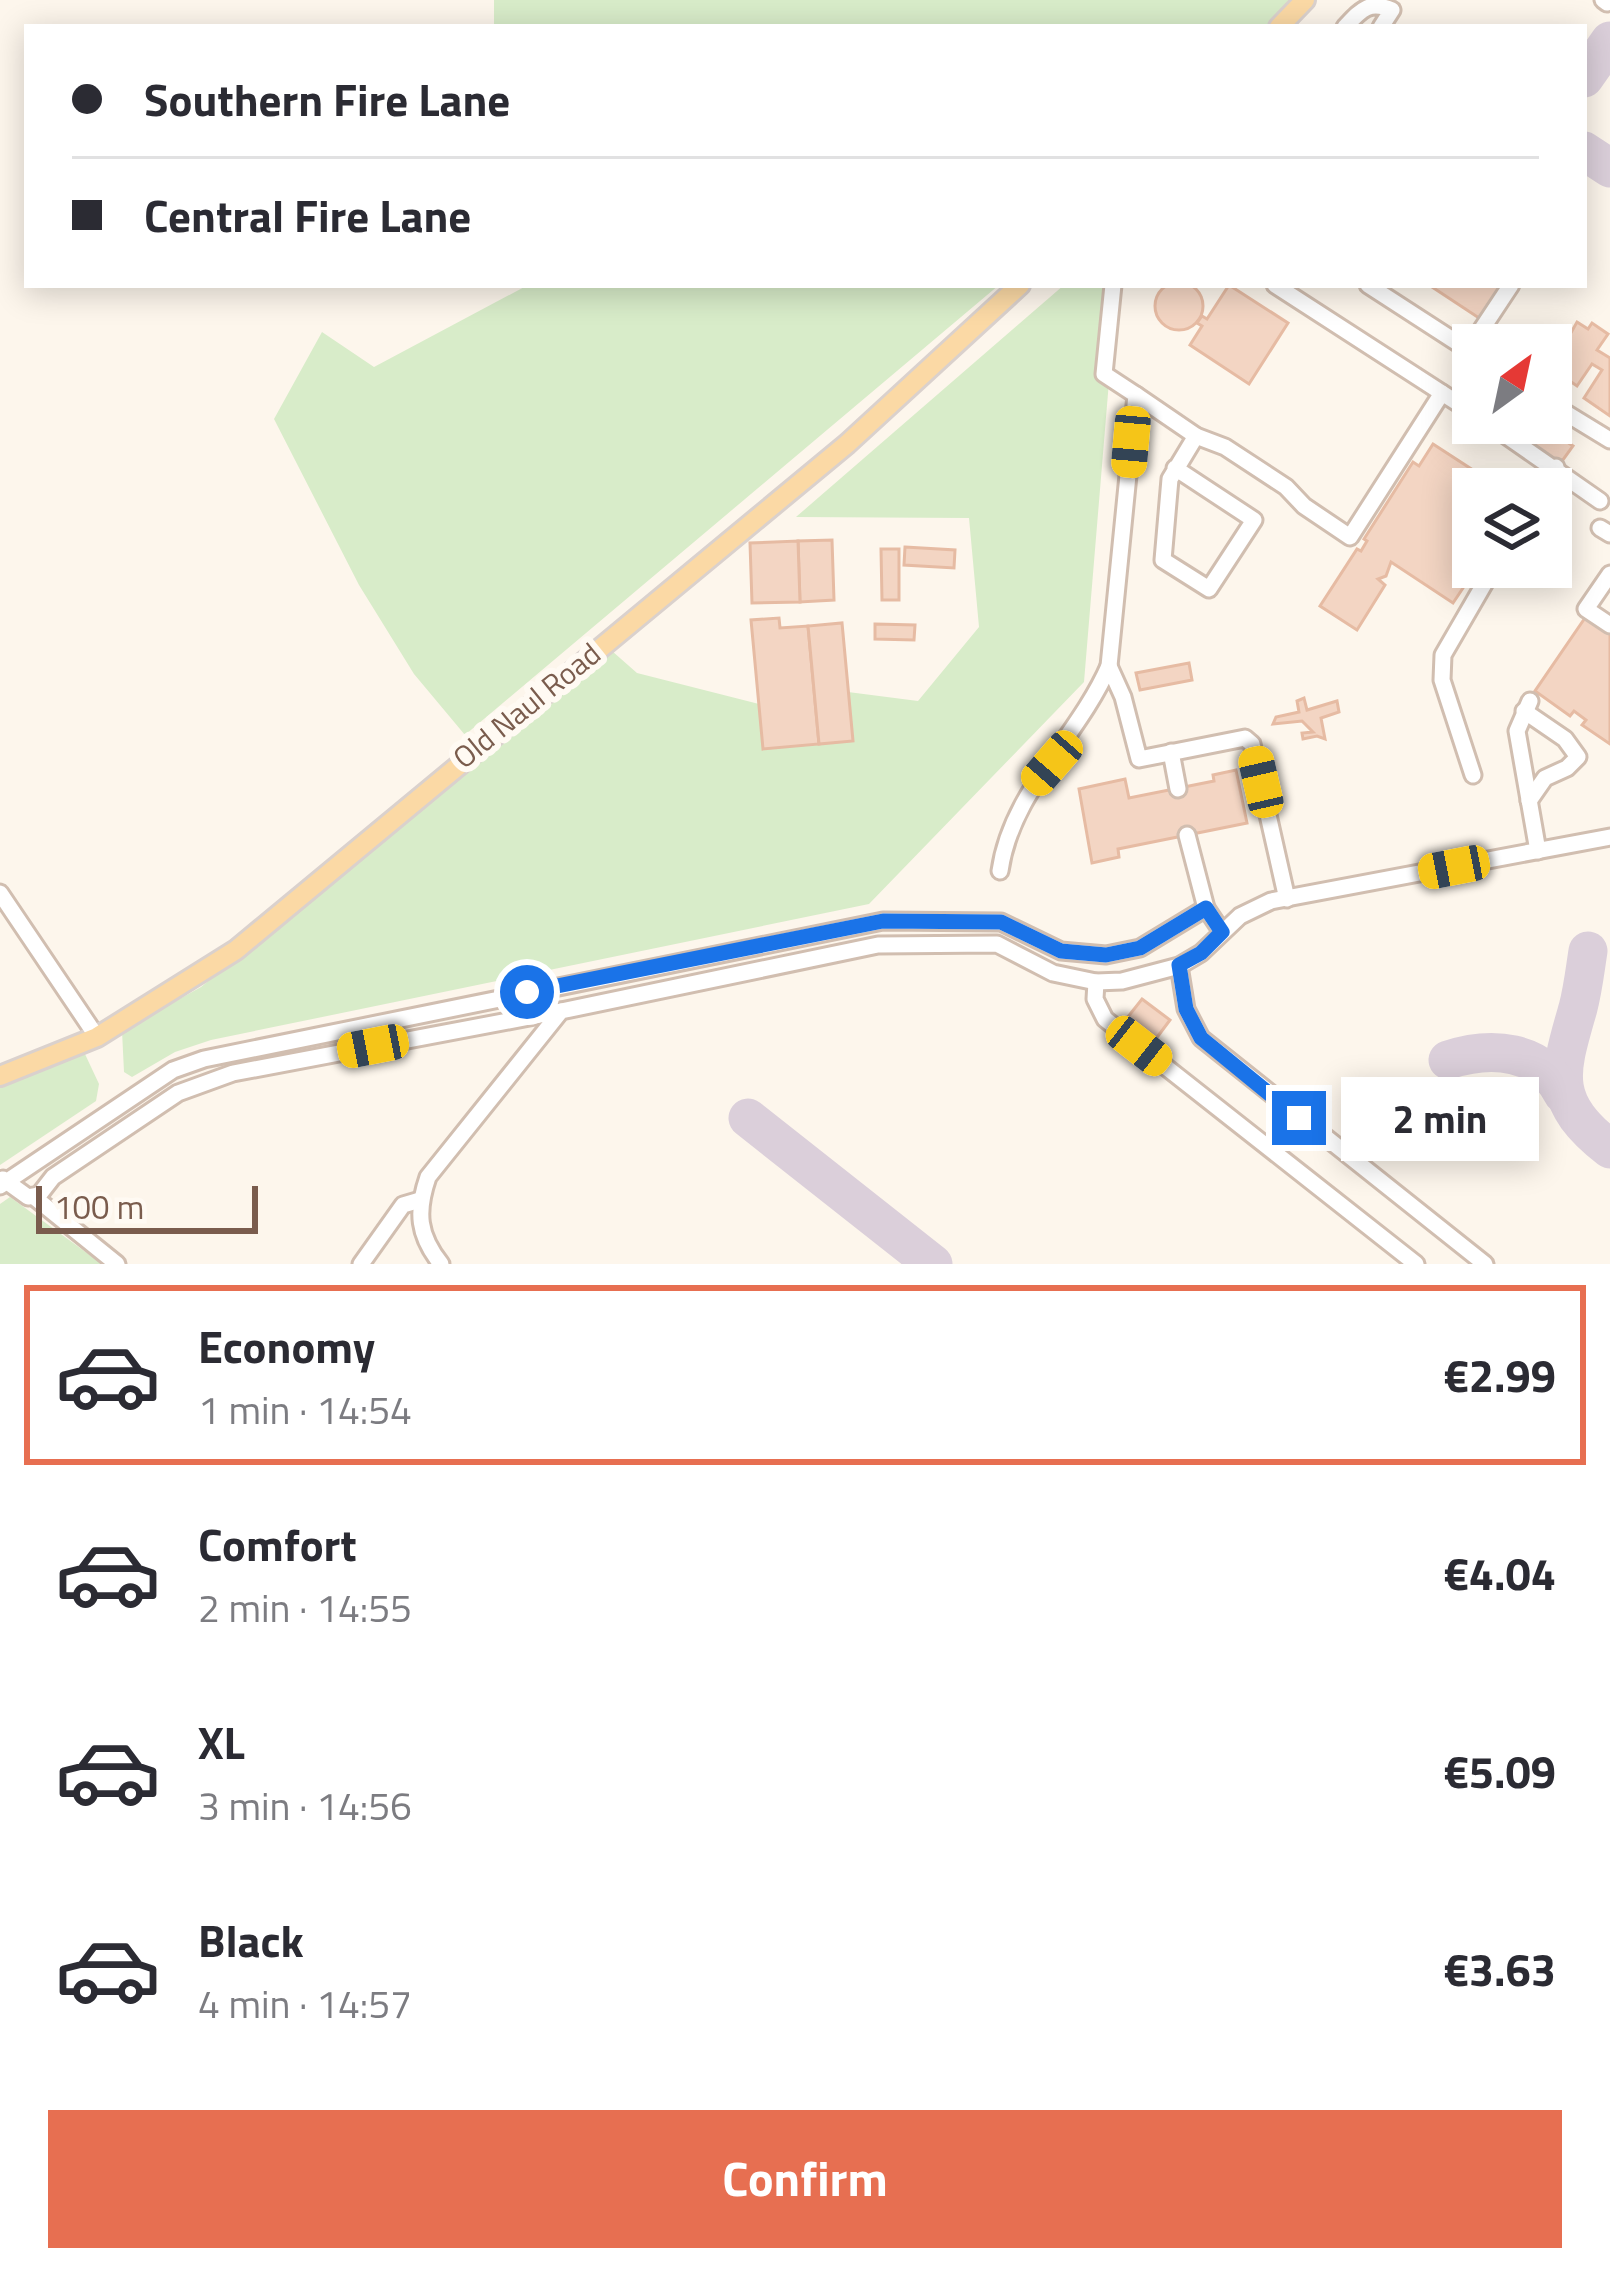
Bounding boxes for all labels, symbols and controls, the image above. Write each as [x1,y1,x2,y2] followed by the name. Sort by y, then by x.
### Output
[144,65,510,133] text: Southern Fire Lane
[144,181,471,249] text: Central Fire Lane
[1452,324,1572,444] north arrow
[1452,324,1572,588] map controls
[1110,405,1152,479] car
[1452,468,1572,588] button: layers
[442,631,610,779] street label: Old Naul Road
[1015,724,1089,802] car
[1235,743,1287,821] car
[1415,842,1493,892] car
[500,965,554,1019] route start
[1100,1010,1178,1082] car
[334,1021,412,1071] car
[1341,1076,1539,1160] callout: 2 min
[1393,1089,1487,1148] text: 2 min
[1272,1091,1326,1145] route end
[36,1180,258,1233] scale bar
[54,1182,144,1232] text: 100 m
[198,1312,375,1380] text: Economy
[54,1321,162,1429] icon: car
[1444,1341,1556,1409] text: €2.99
[198,1380,412,1439] text: 1 min · 14:54
[198,1510,357,1578] text: Comfort
[54,1519,162,1627] icon: car
[1444,1539,1556,1607] text: €4.04
[198,1578,412,1637] text: 2 min · 14:55
[198,1708,245,1776] text: XL
[54,1717,162,1825] icon: car
[1444,1737,1556,1805] text: €5.09
[198,1776,412,1835] text: 3 min · 14:56
[198,1906,304,1974] text: Black
[54,1915,162,2023] icon: car
[1444,1935,1556,2003] text: €3.63
[198,1974,412,2033] text: 4 min · 14:57
[48,2110,1562,2248] button: Confirm

